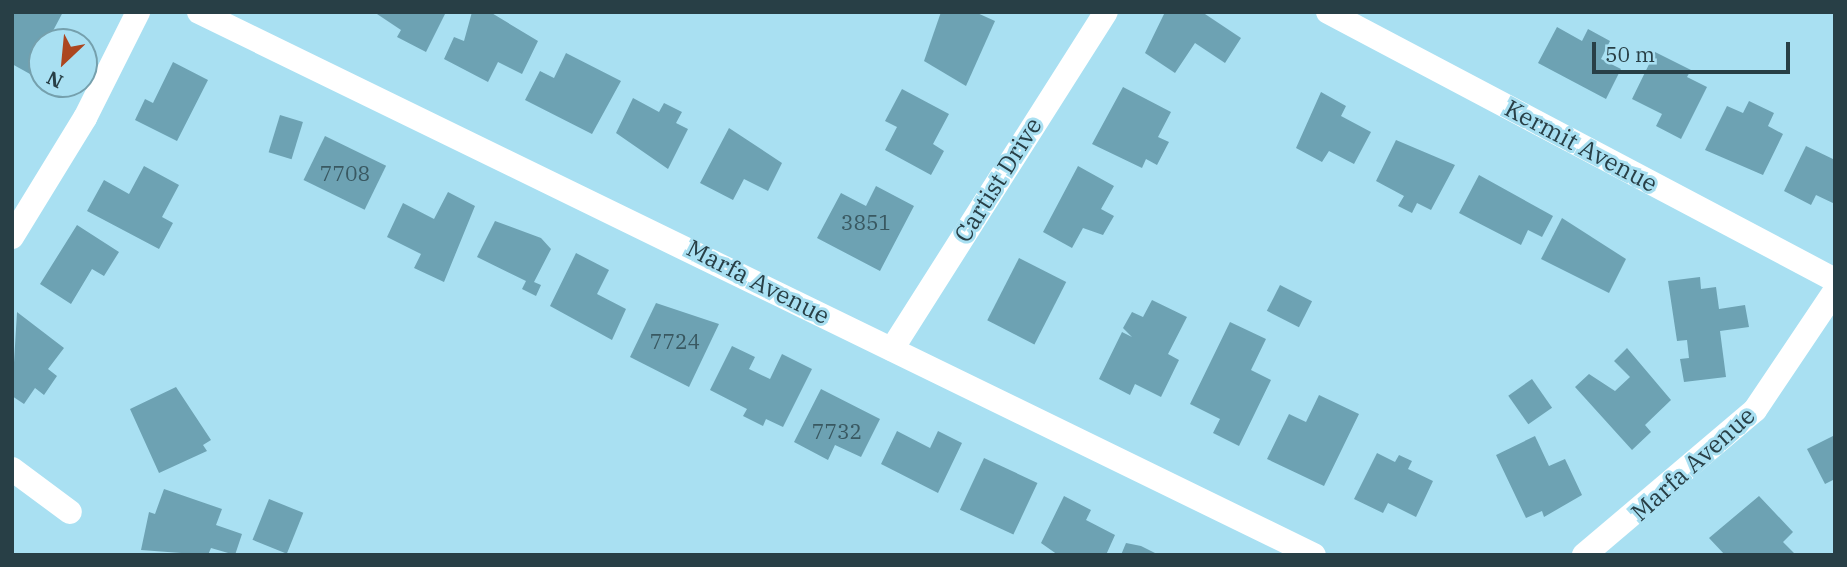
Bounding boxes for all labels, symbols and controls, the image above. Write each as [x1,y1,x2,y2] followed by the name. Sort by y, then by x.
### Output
[28,28,98,98] north arrow
[1595,28,1793,72] scale bar
[1605,40,1655,68] text: 50 m
[43,66,67,94] text: N
[1500,94,1662,198] street label: Kermit Avenue
[948,112,1048,248] street label: Cartist Drive
[320,160,370,186] house number: 7708
[841,209,891,235] house number: 3851
[682,234,834,330] street label: Marfa Avenue
[650,328,700,354] house number: 7724
[1625,401,1761,527] street label: Marfa Avenue
[812,418,862,444] house number: 7732

